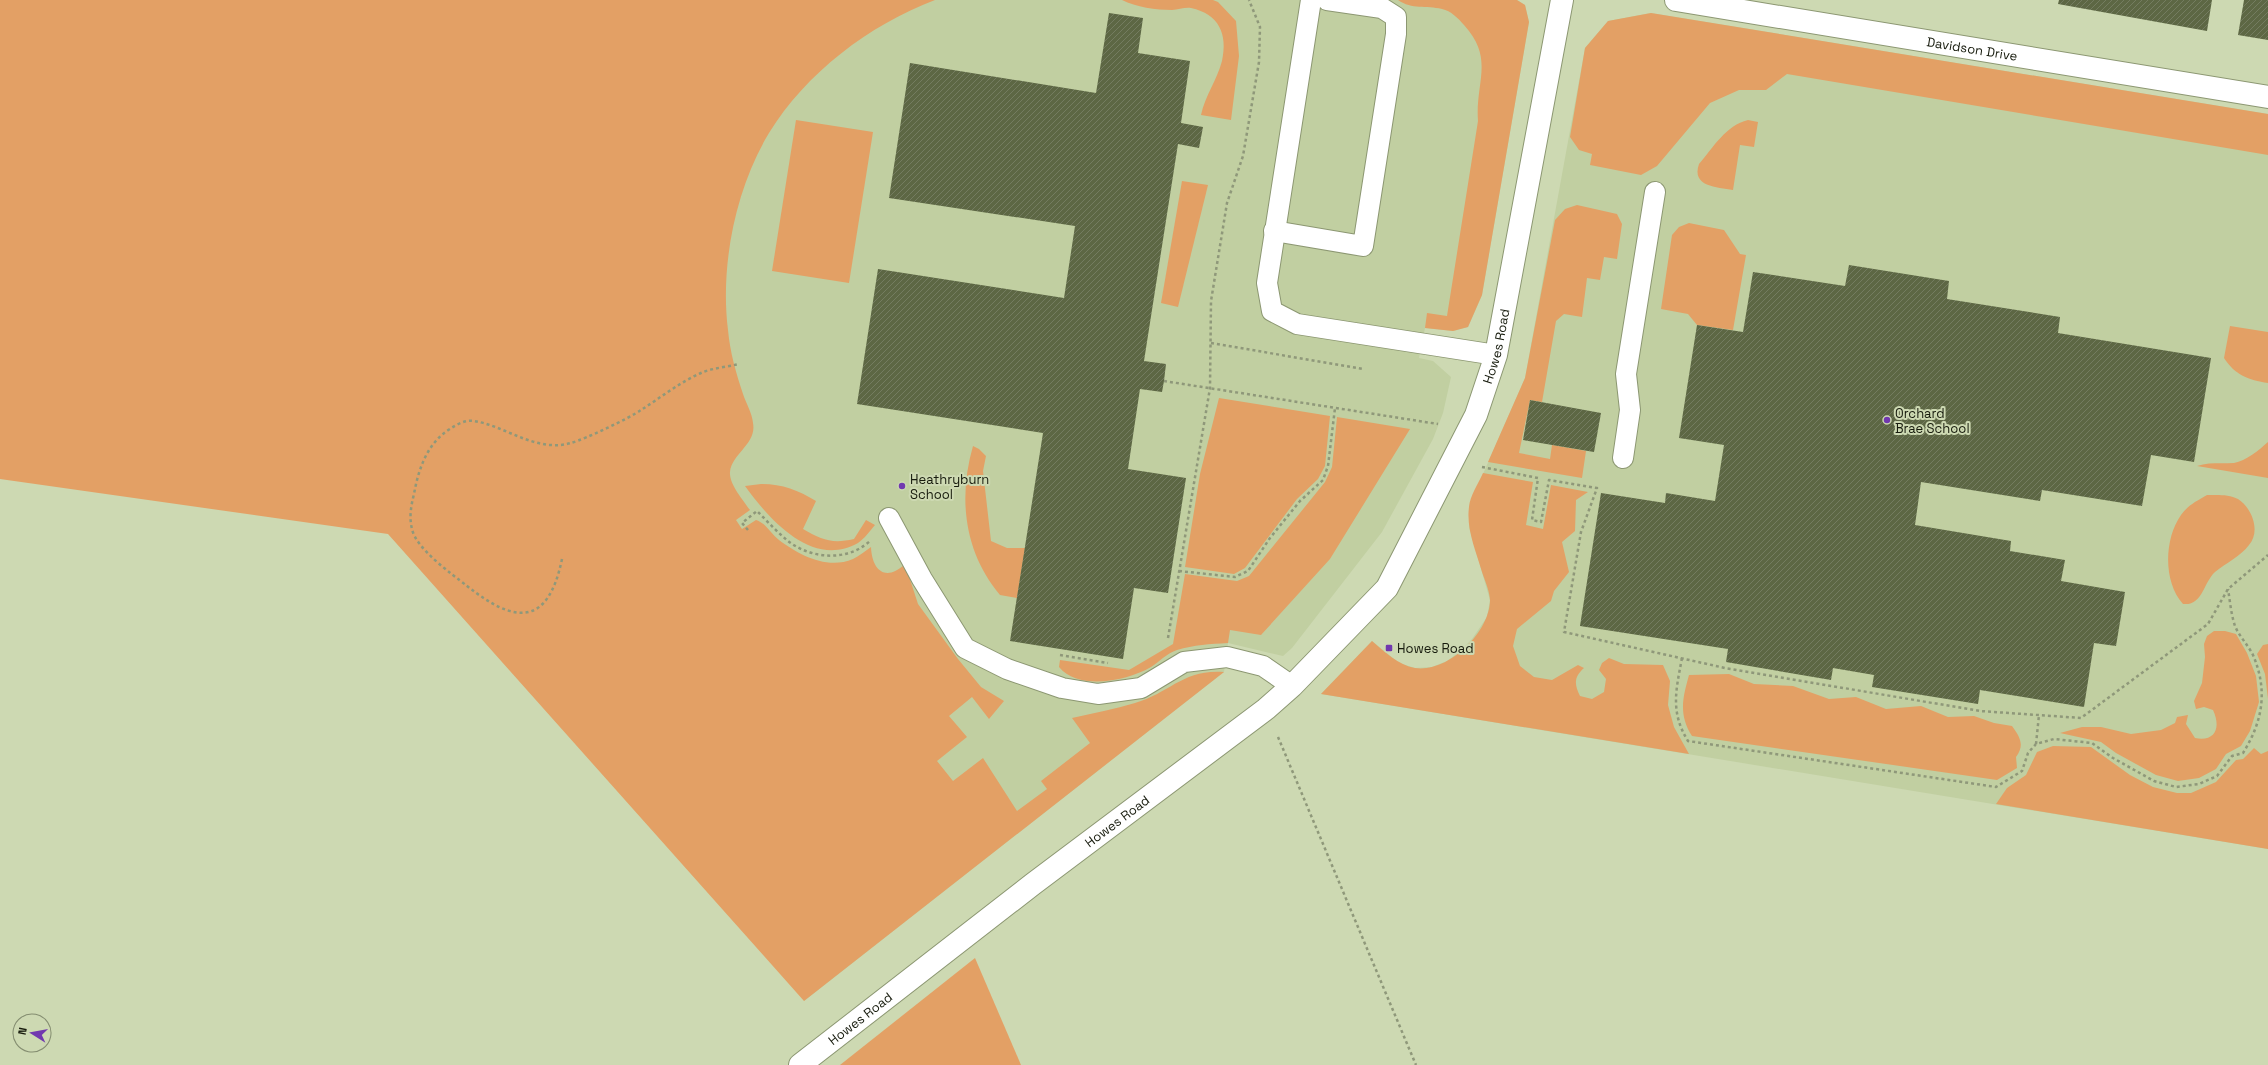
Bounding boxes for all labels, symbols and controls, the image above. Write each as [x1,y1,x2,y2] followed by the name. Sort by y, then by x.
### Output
[1925,33,2019,65] street label: Davidson Drive
[1479,307,1513,386] street label: Howes Road
[1895,405,1970,437] place label: Orchard Brae School
[1882,415,1892,425] marker: Orchard Brae School
[910,471,989,503] place label: Heathryburn School
[897,481,907,491] marker: Heathryburn School
[1397,640,1474,657] place label: Howes Road
[1384,643,1394,653] marker: Howes Road
[1081,792,1153,851] street label: Howes Road
[825,989,896,1049] street label: Howes Road
[12,1013,52,1053] north arrow
[15,1026,30,1036] text: N

